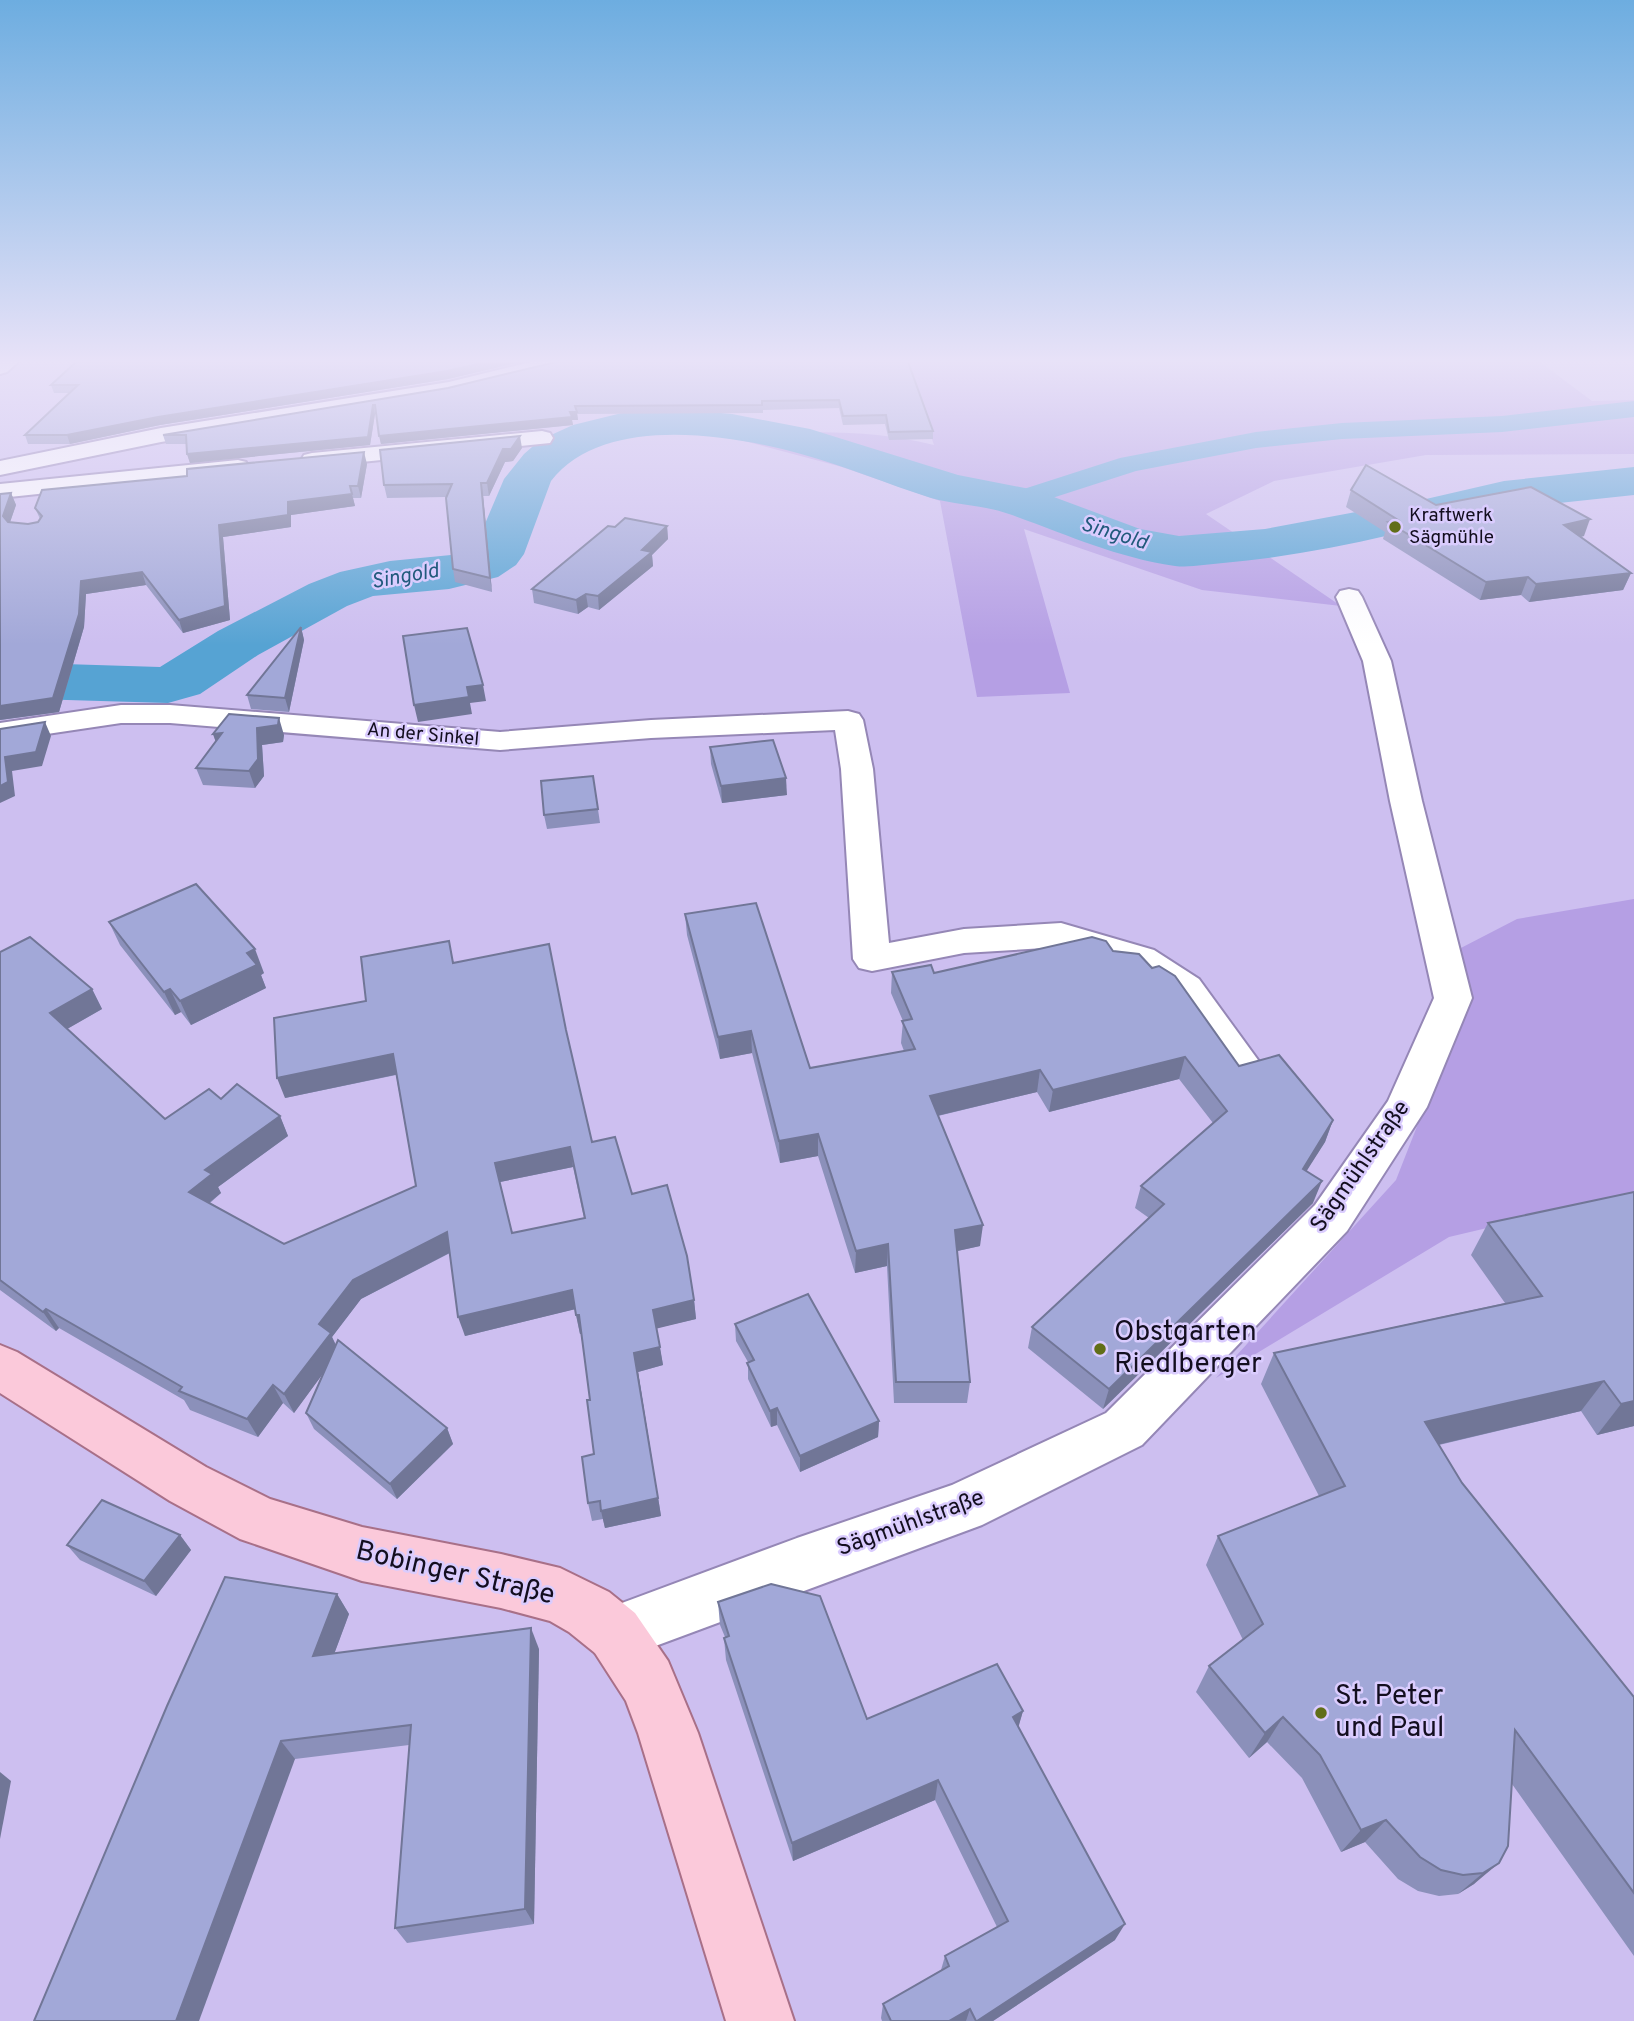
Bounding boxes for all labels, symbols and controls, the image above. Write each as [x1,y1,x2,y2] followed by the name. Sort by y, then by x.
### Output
[1409,504,1494,550] place label: Kraftwerk Sägmühle
[1077,511,1152,557] water label: Singold
[1387,519,1403,535] marker: Kraftwerk Sägmühle
[369,558,442,596] water label: Singold
[366,718,480,752] street label: An der Sinkel
[1305,1095,1417,1239] street label: Sägmühlstraße
[1114,1315,1262,1383] place label: Obstgarten Riedlberger
[1092,1341,1108,1357] marker: Obstgarten Riedlberger
[834,1484,988,1564] street label: Sägmühlstraße
[352,1534,558,1614] street label: Bobinger Straße
[1335,1679,1444,1747] place label: St. Peter und Paul
[1313,1705,1329,1721] marker: St. Peter und Paul

